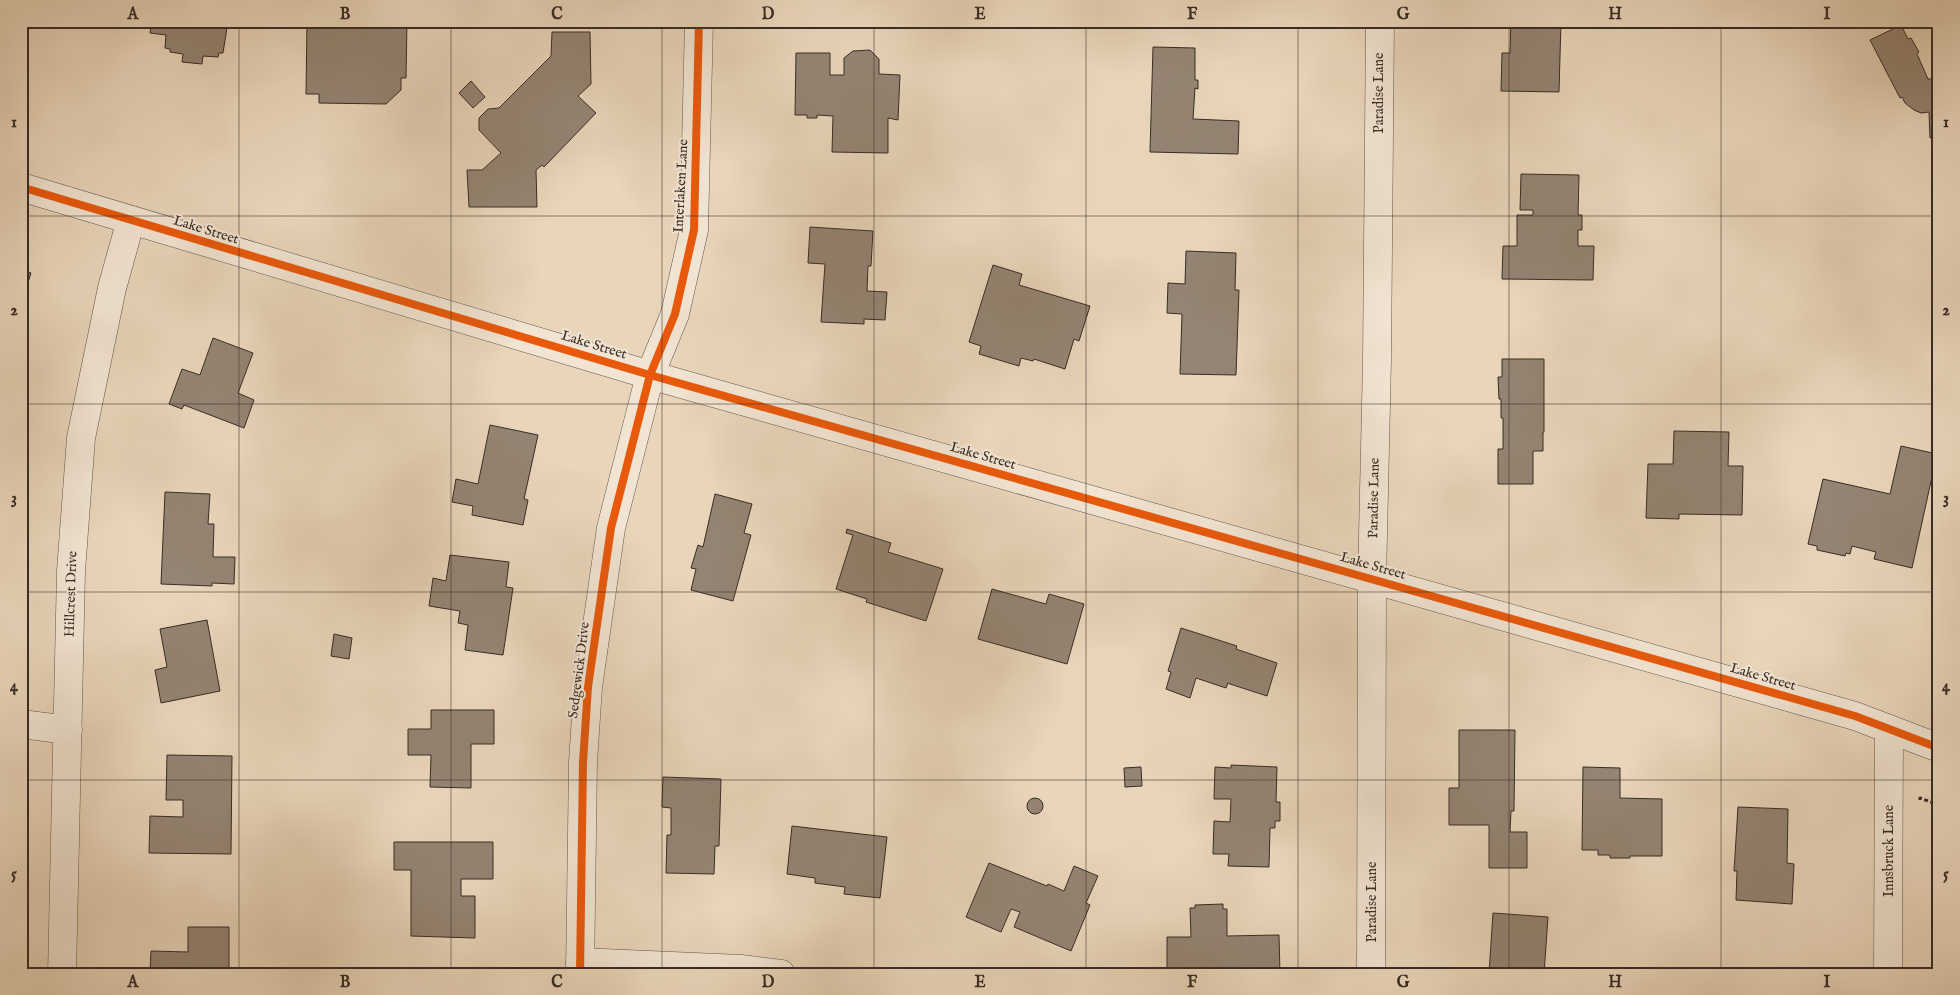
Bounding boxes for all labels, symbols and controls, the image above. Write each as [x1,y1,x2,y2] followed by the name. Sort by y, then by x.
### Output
[127,5,140,25] text: A
[340,5,351,25] text: B
[551,5,563,25] text: C
[762,5,775,25] text: D
[974,5,986,25] text: E
[1187,5,1198,25] text: F
[1397,5,1410,25] text: G
[1608,5,1622,25] text: H
[1824,5,1831,25] text: I
[1370,52,1388,133] street label: Paradise Lane
[11,113,17,133] text: 1
[1943,113,1949,133] text: 1
[670,138,692,233] street label: Interlaken Lane
[171,212,241,249] street label: Lake Street
[10,301,18,321] text: 2
[1942,301,1950,321] text: 2
[559,327,629,364] street label: Lake Street
[948,438,1018,474] street label: Lake Street
[1364,457,1384,539] street label: Paradise Lane
[11,489,17,509] text: 3
[1943,489,1949,509] text: 3
[1338,548,1408,584] street label: Lake Street
[60,550,82,637] street label: Hillcrest Drive
[564,620,594,719] street label: Sedgewick Drive
[1728,659,1798,695] street label: Lake Street
[10,677,19,697] text: 4
[1942,677,1951,697] text: 4
[1880,804,1898,897] street label: Innsbruck Lane
[1363,861,1381,942] street label: Paradise Lane
[11,865,17,885] text: 5
[1943,865,1949,885] text: 5
[127,973,140,993] text: A
[340,973,351,993] text: B
[551,973,563,993] text: C
[762,973,775,993] text: D
[974,973,986,993] text: E
[1187,973,1198,993] text: F
[1397,973,1410,993] text: G
[1608,973,1622,993] text: H
[1824,973,1831,993] text: I

